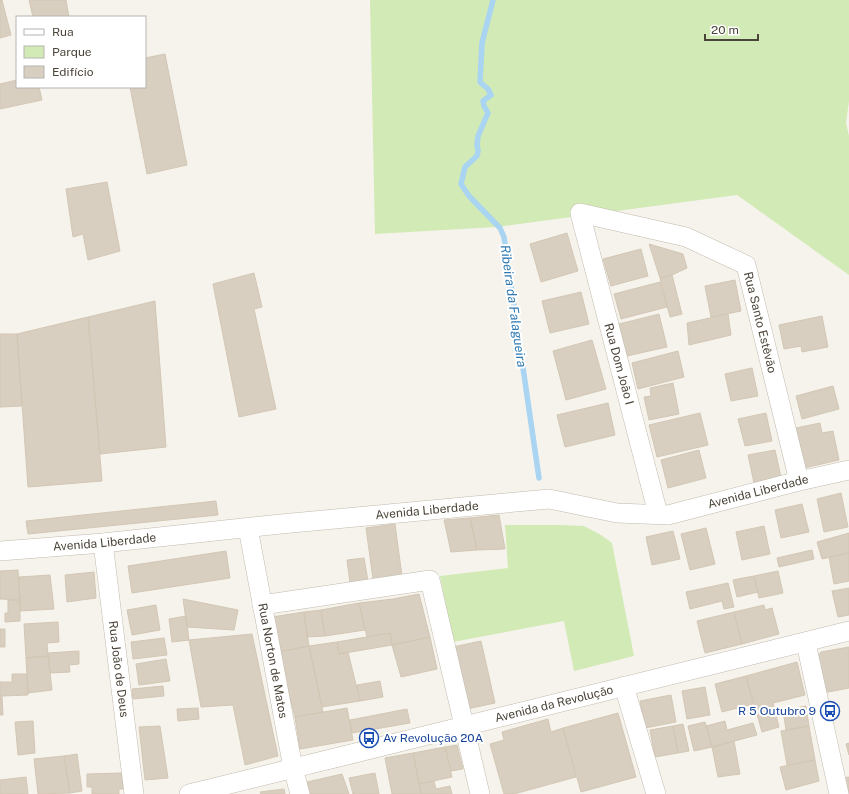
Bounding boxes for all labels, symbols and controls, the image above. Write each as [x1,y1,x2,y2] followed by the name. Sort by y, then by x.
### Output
[16,16,146,88] legend
[705,16,758,42] scale bar
[711,23,739,37] text: 20 m
[52,25,74,39] text: Rua
[52,45,92,59] text: Parque
[52,65,94,79] text: Edifício
[497,244,530,368] water label: Ribeira da Falagueira
[741,270,779,375] street label: Rua Santo Estêvão
[601,322,637,406] street label: Rua Dom João I
[706,472,810,511] street label: Avenida Liberdade
[375,499,479,522] street label: Avenida Liberdade
[53,530,157,554] street label: Avenida Liberdade
[255,602,291,719] street label: Rua Norton de Matos
[106,620,131,718] street label: Rua João de Deus
[493,682,615,725] street label: Avenida da Revolução
[819,700,841,722] bus stop icon: R 5 Outubro 9
[738,704,816,718] place label: R 5 Outubro 9
[358,727,380,749] bus stop icon: Av Revolução 20A
[383,731,484,745] place label: Av Revolução 20A

